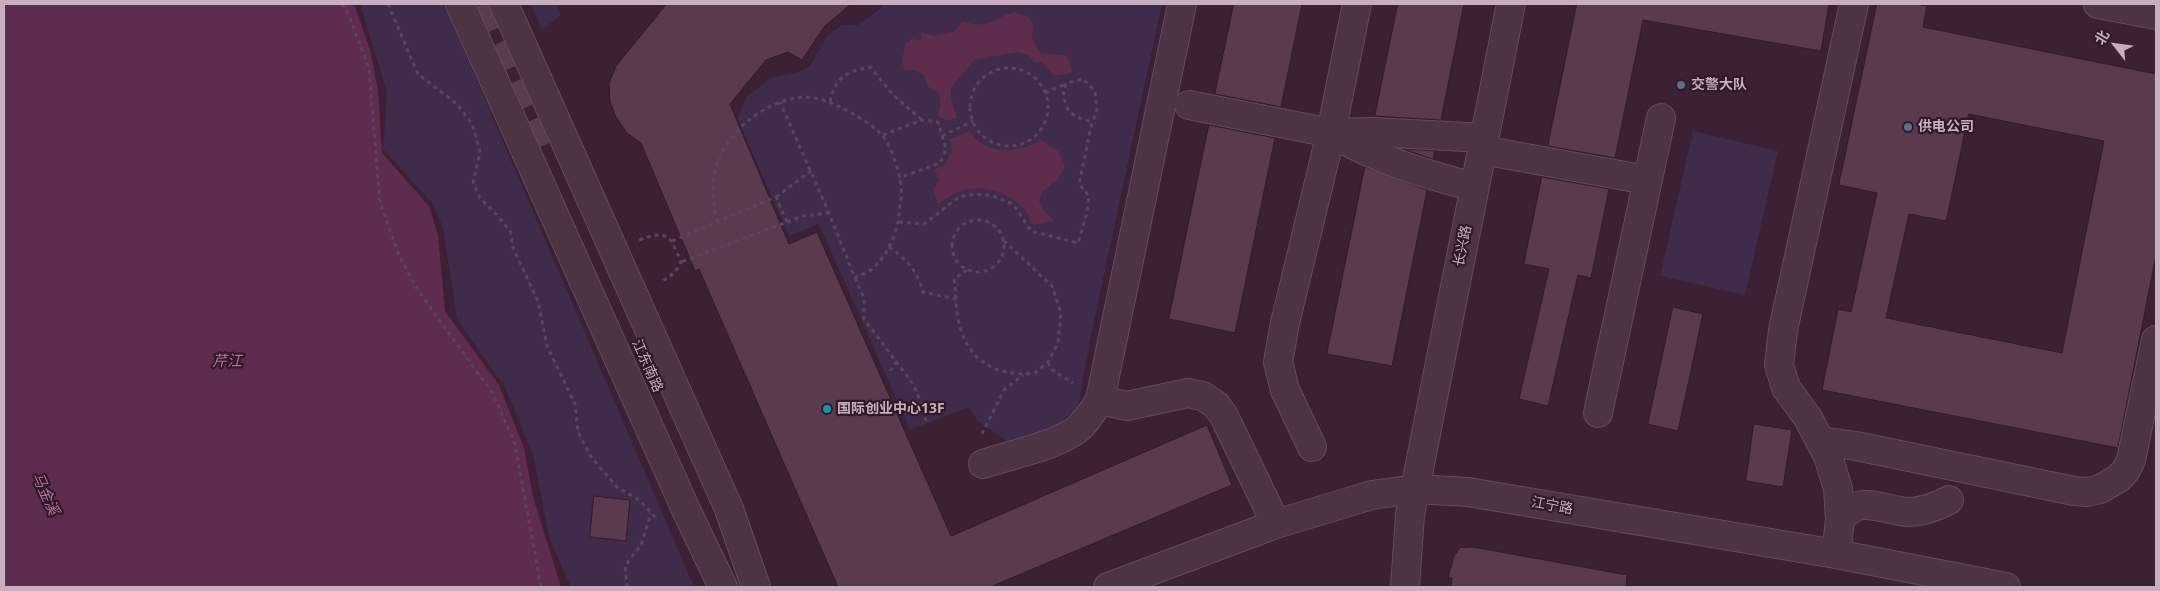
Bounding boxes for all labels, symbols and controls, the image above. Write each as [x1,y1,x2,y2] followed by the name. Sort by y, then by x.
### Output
[2090,20,2140,70] north arrow
[2090,26,2113,48] text: 北
[1691,77,1747,93] place label: 交警大队
[1675,79,1687,91] marker: 交警大队
[1918,119,1974,135] place label: 供电公司
[1902,121,1914,133] marker: 供电公司
[1451,224,1475,268] street label: 长兴路
[628,337,666,395] street label: 江东南路
[212,353,242,371] water label: 芹江
[837,401,945,417] place label: 国际创业中心13F
[821,403,833,415] marker: 国际创业中心13F
[28,470,62,518] water label: 马金溪
[1530,494,1574,518] street label: 江宁路

